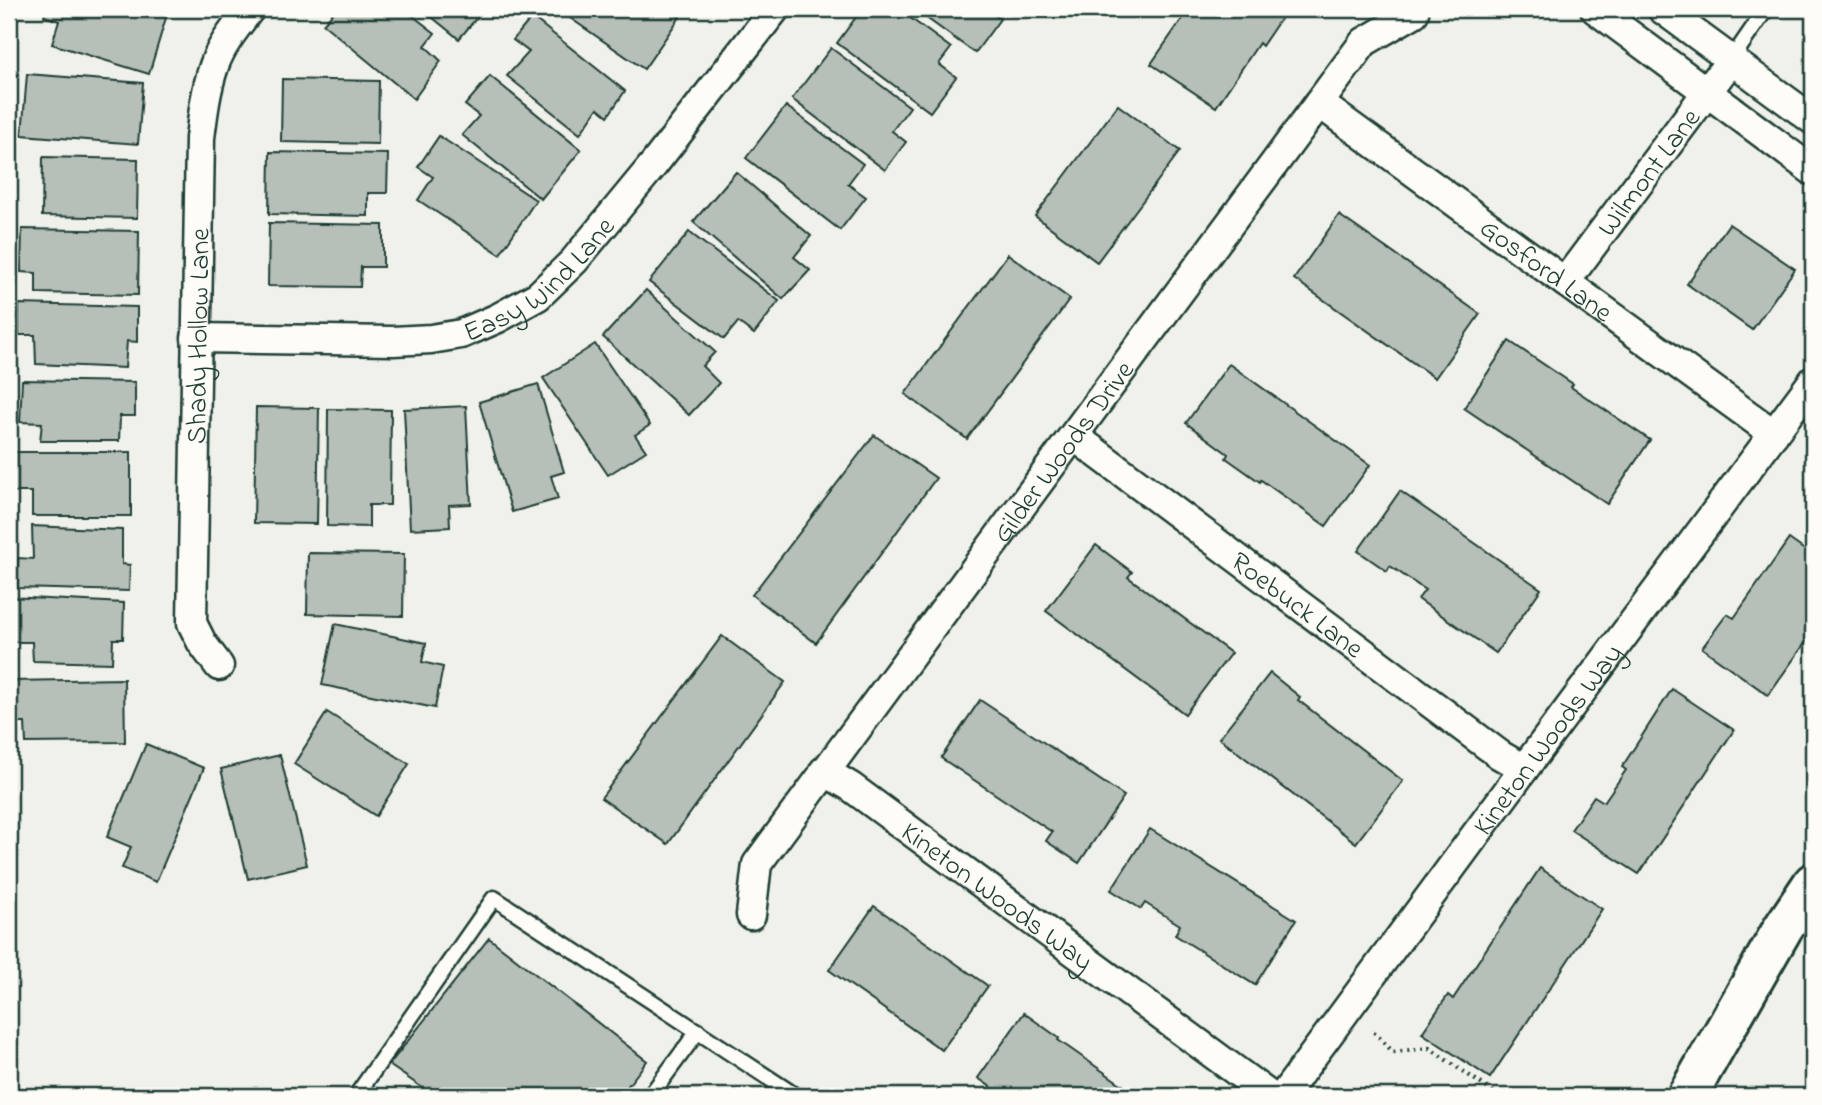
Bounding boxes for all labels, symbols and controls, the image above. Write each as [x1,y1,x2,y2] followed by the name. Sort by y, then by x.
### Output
[1589,100,1712,246] street label: Wilmont Lane
[458,209,627,355] street label: Easy Wind Lane
[1470,209,1620,334] street label: Gosford Lane
[178,227,223,444] street label: Shady Hollow Lane
[984,353,1146,553] street label: Gilder Woods Drive
[1221,543,1371,670] street label: Roebuck Lane
[1464,636,1635,845] street label: Kineton Woods Way
[891,813,1101,983] street label: Kineton Woods Way

